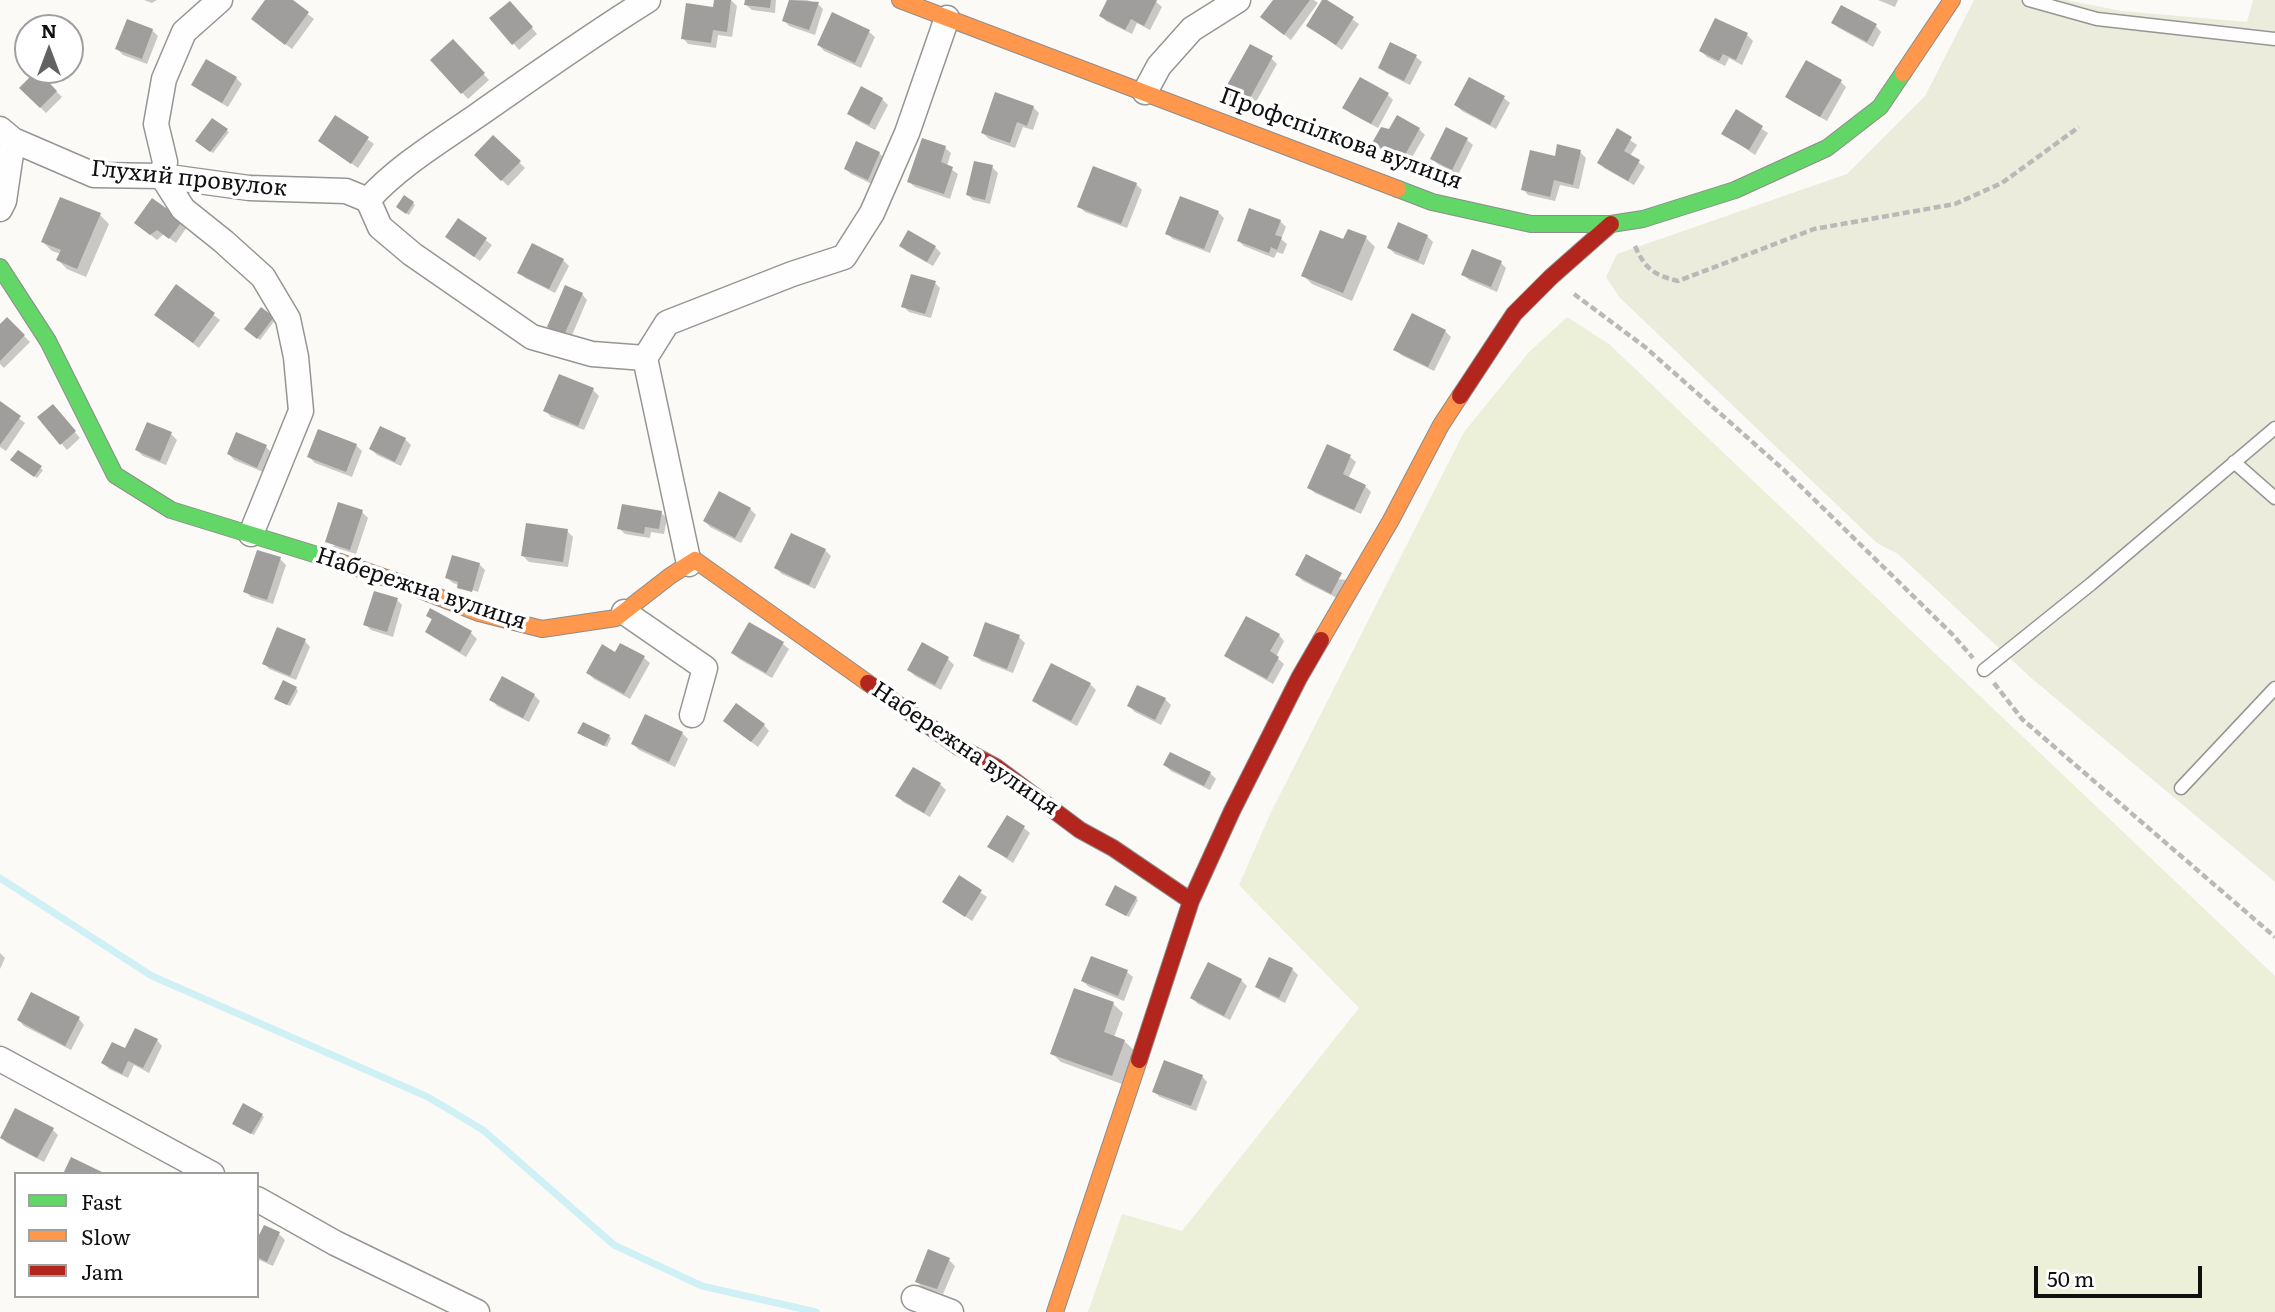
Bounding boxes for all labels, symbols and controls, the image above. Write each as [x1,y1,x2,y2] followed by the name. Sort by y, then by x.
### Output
[14,14,84,84] north arrow
[41,16,57,44] text: N
[1216,82,1466,196] street label: Профспілкова вулиця
[90,155,288,203] street label: Глухий провулок
[312,542,530,636] street label: Набережна вулиця
[866,676,1064,822] street label: Набережна вулиця
[14,1172,259,1298] legend
[81,1185,122,1216] text: Fast
[81,1220,131,1251] text: Slow
[2037,1252,2205,1296] scale bar
[81,1255,123,1286] text: Jam
[2047,1262,2094,1293] text: 50 m

